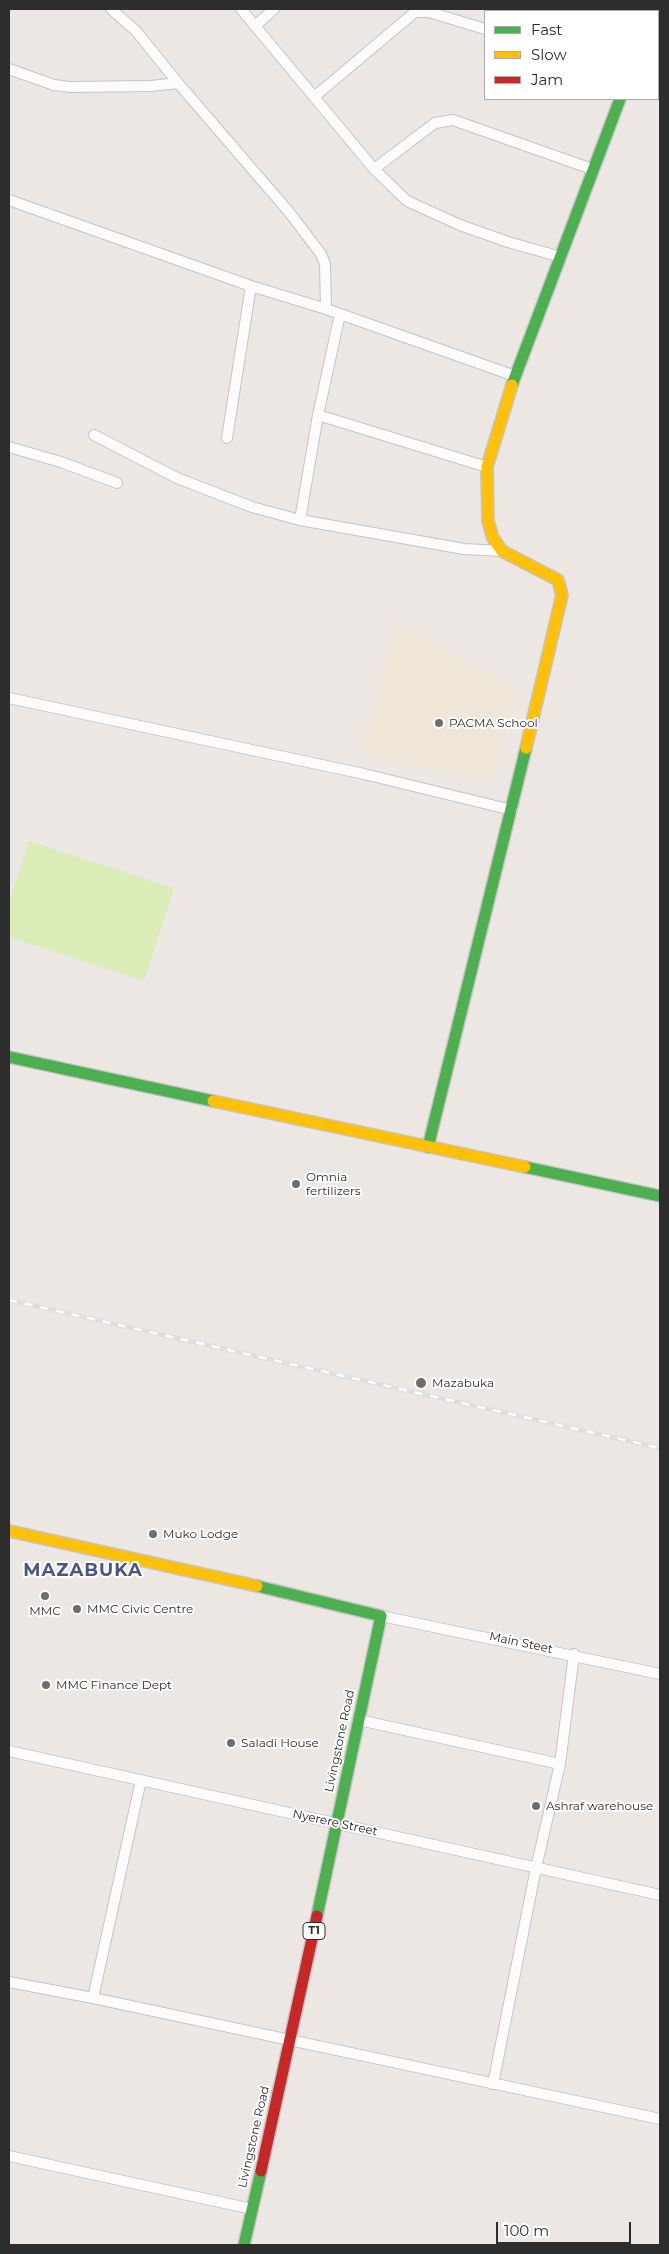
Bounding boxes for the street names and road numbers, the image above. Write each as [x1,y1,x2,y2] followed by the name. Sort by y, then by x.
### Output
[488,1629,554,1657] street label: Main Steet
[322,1689,358,1793] street label: Livingstone Road
[291,1807,379,1839] street label: Nyerere Street
[303,1922,325,1940] road number: T1
[235,2085,273,2189] street label: Livingstone Road

